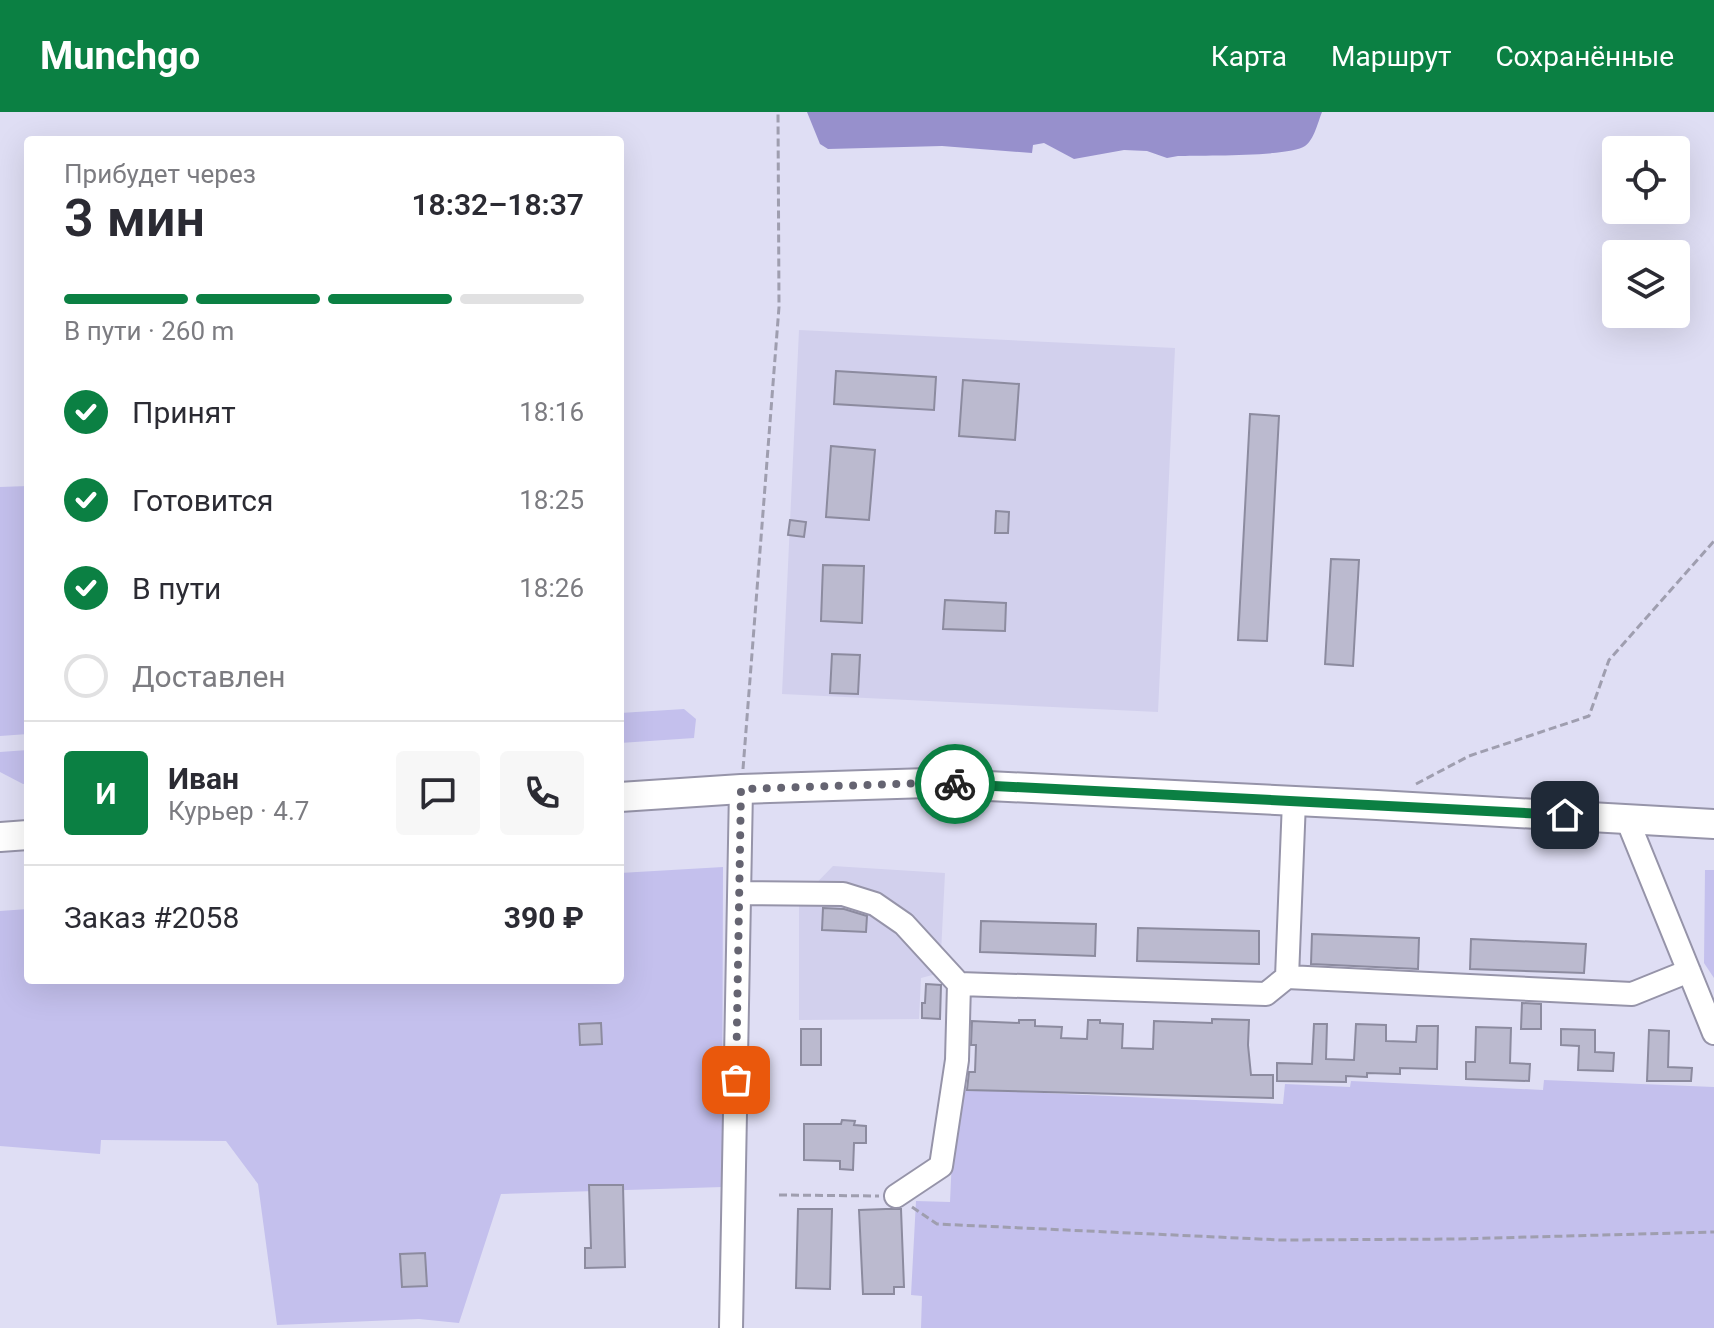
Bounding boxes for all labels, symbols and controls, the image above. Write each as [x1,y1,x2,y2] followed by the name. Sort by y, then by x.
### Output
[40,34,200,78] text: Munchgo
[1211,40,1287,73] text: Карта
[1331,40,1451,73] text: Маршрут
[1495,40,1674,73] text: Сохранённые
[1602,136,1690,328] map controls
[1602,136,1690,224] button: locate
[64,159,256,189] text: Прибудет через
[411,187,584,222] text: 18:32–18:37
[64,188,205,249] text: 3 мин
[1602,240,1690,328] button: layers
[64,316,234,346] text: В пути · 260 m
[64,390,108,434] icon: check
[132,395,236,430] text: Принят
[519,397,584,427] text: 18:16
[64,478,108,522] icon: check
[132,483,274,518] text: Готовится
[519,485,584,515] text: 18:25
[64,566,108,610] icon: check
[132,571,221,606] text: В пути
[519,573,584,603] text: 18:26
[132,659,286,694] text: Доставлен
[915,744,995,824] courier
[396,751,480,835] button: chat
[500,751,584,835] button: phone
[168,761,239,796] text: Иван
[933,762,977,806] icon: bike
[96,776,117,811] text: И
[1531,781,1599,849] pin
[1543,793,1587,837] icon: home
[168,796,309,826] text: Курьер · 4.7
[64,900,239,935] text: Заказ #2058
[504,900,584,935] text: 390 ₽
[702,1046,770,1114] pin
[714,1058,758,1102] icon: bag

